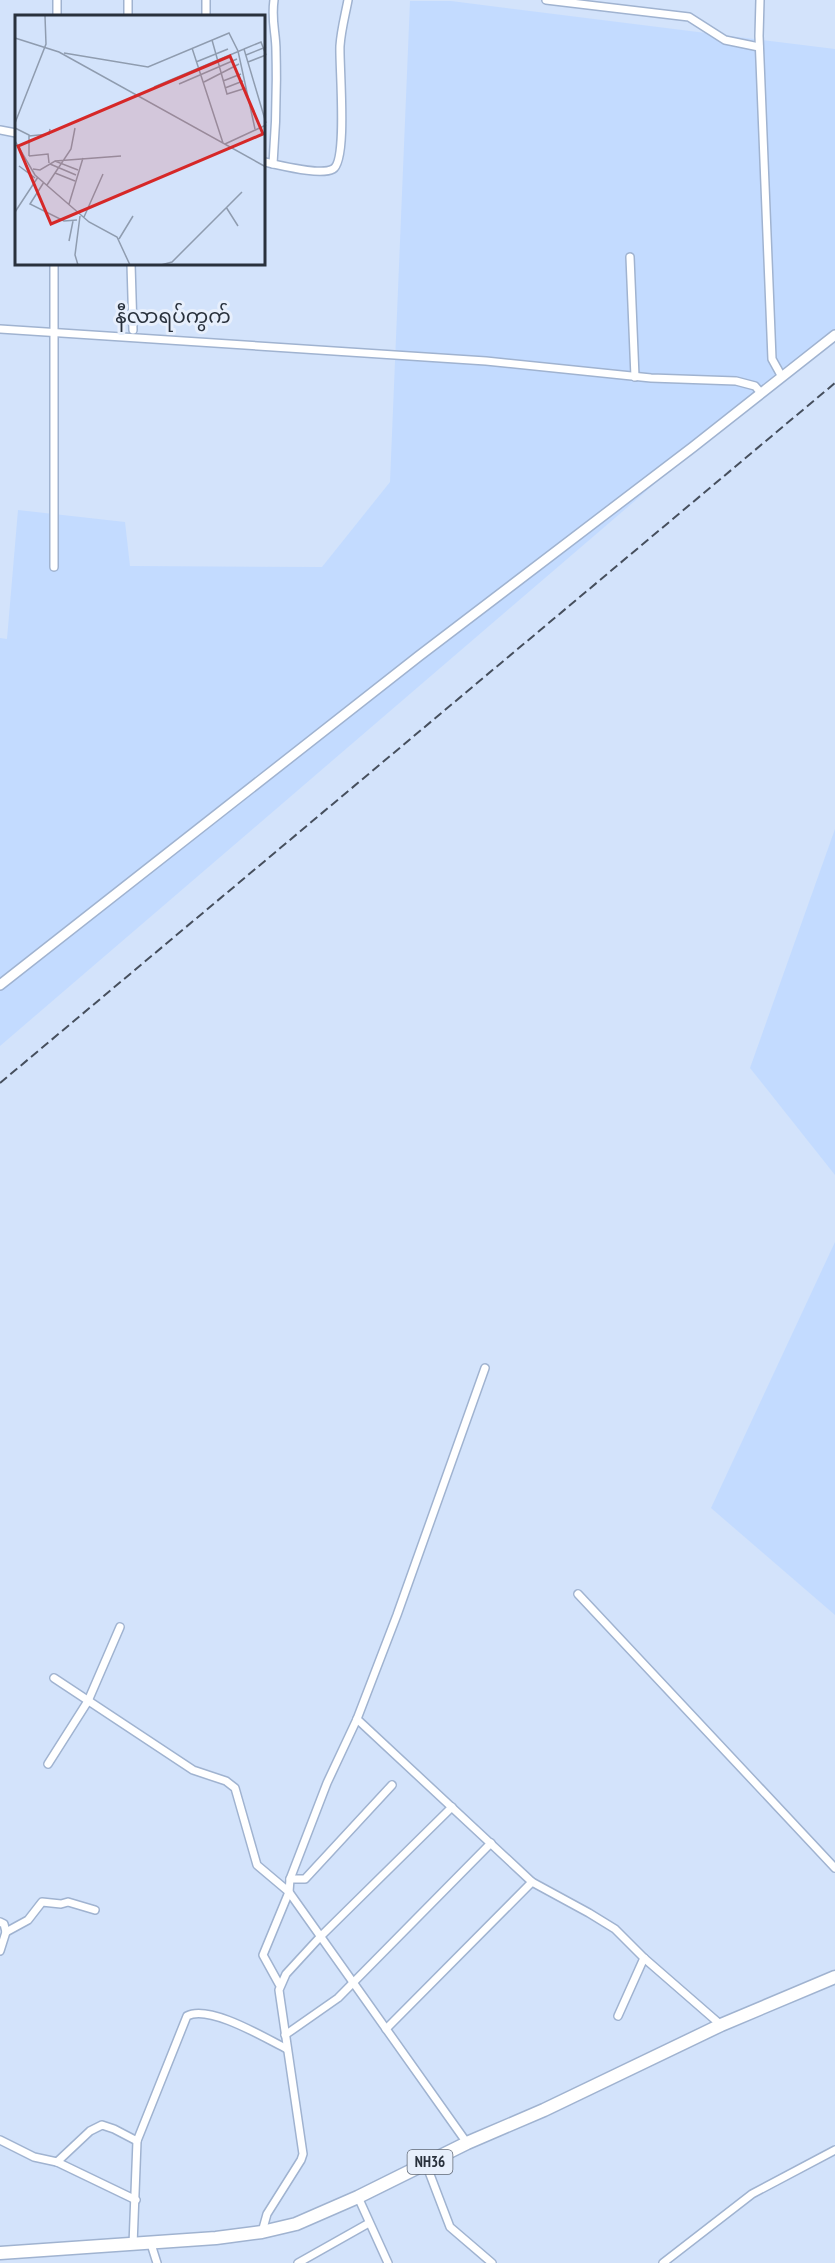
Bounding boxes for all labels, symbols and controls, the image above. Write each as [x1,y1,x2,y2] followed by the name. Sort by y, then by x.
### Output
[15,15,266,266] inset map
[115,302,231,332] district label: နီလာရပ်ကွက်
[408,2150,452,2174] road number: NH36

